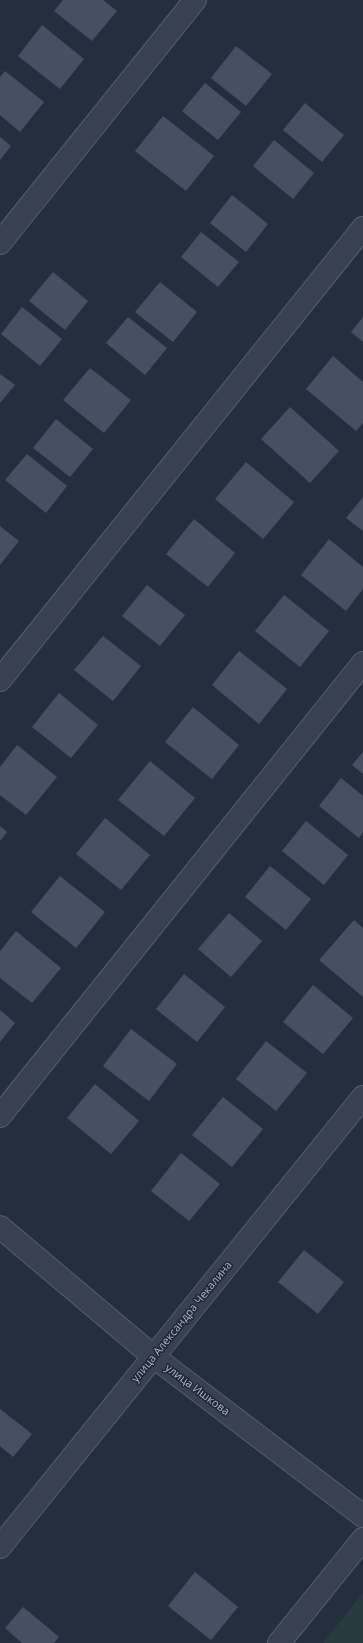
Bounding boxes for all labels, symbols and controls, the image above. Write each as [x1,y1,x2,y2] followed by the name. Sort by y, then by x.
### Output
[129,1259,235,1385] street label: улица Александра Чекалина
[162,1361,232,1419] street label: улица Ишкова

